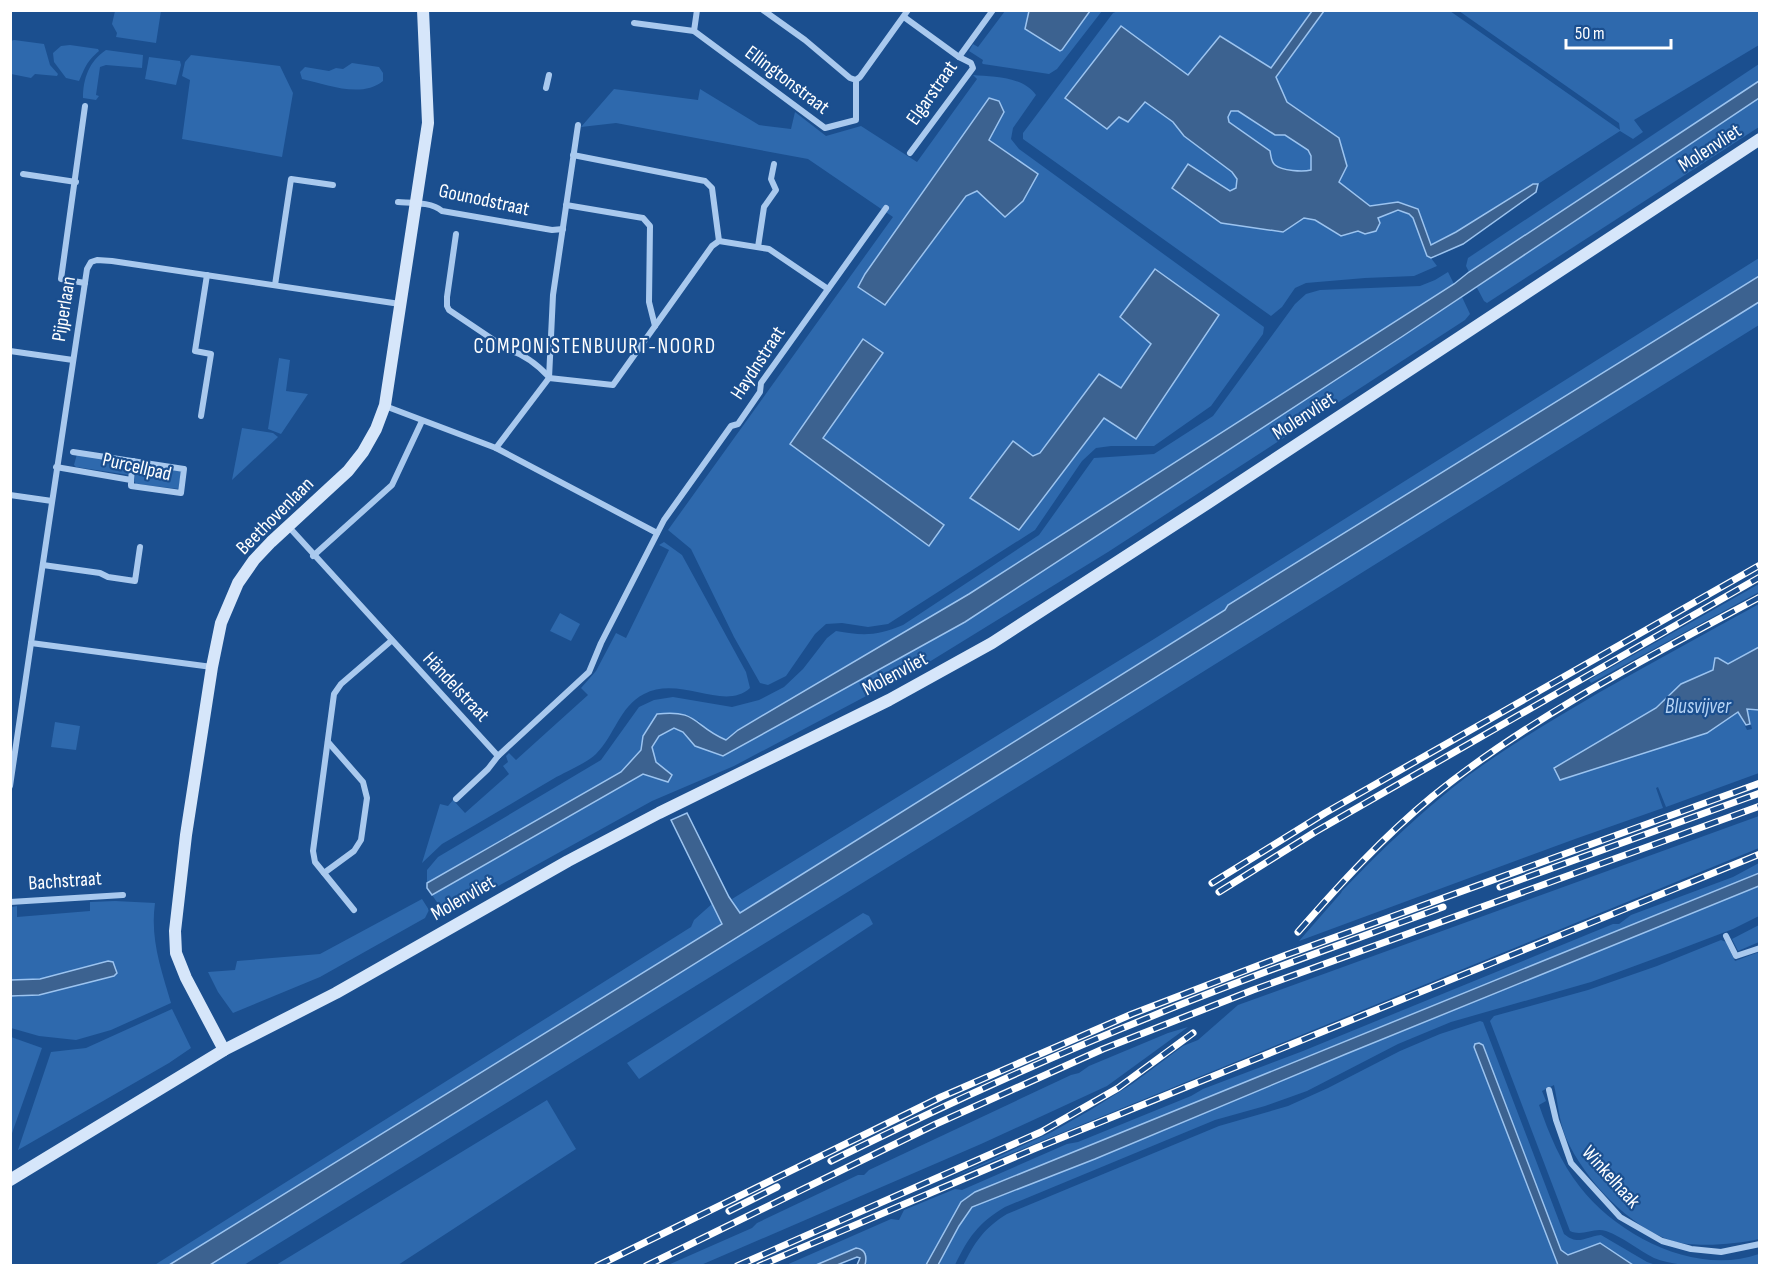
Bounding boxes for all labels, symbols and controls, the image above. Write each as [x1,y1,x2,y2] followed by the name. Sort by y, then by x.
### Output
[1566,12,1671,50] scale bar
[1575,23,1605,44] text: 50 m
[740,41,834,119] street label: Ellingtonstraat
[901,56,963,130] street label: Elgarstraat
[1674,119,1746,177] street label: Molenvliet
[436,179,532,221] street label: Gounodstraat
[47,275,81,343] street label: Pijperlaan
[725,322,791,404] street label: Haydnstraat
[474,334,716,359] district label: COMPONISTENBUURT-NOORD
[1268,387,1340,445] street label: Molenvliet
[100,447,174,487] street label: Purcellpad
[231,472,319,560] street label: Beethovenlaan
[418,647,494,727] street label: Händelstraat
[858,647,932,701] street label: Molenvliet
[1665,694,1732,719] water label: Blusvijver
[28,866,102,896] street label: Bachstraat
[427,870,499,926] street label: Molenvliet
[1577,1141,1646,1214] street label: Winkelhaak

